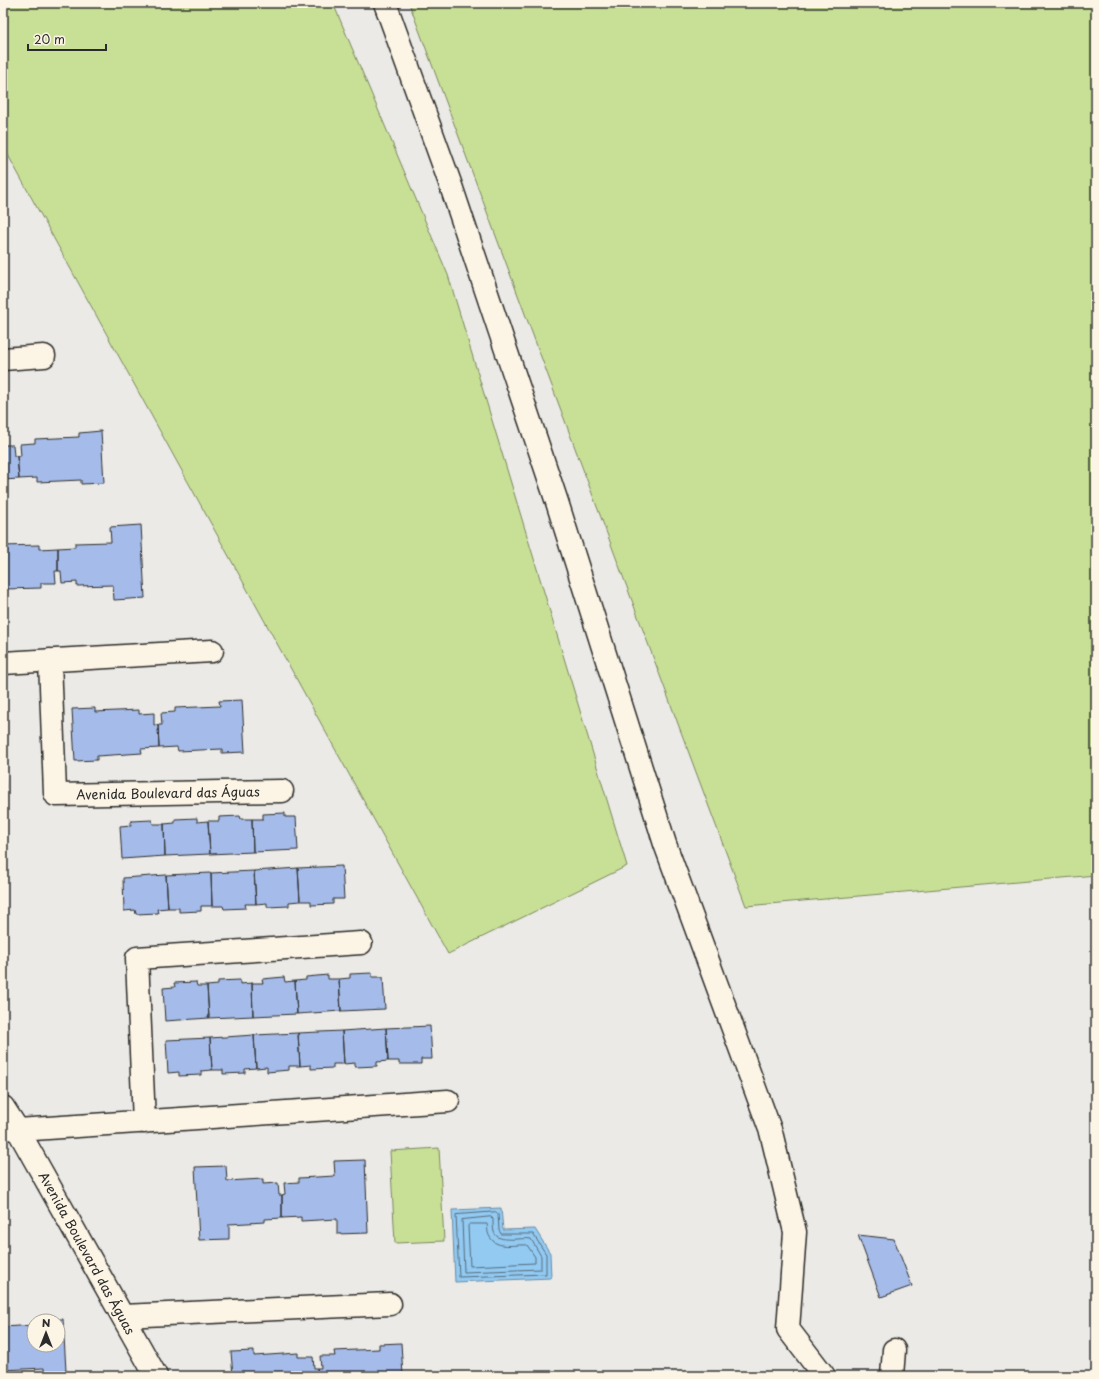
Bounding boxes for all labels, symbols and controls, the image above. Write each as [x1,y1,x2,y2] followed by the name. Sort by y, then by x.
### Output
[28,26,106,52] scale bar
[34,30,65,48] text: 20 m
[76,781,260,804] street label: Avenida Boulevard das Águas
[35,1168,140,1338] street label: Avenida Boulevard das Águas
[26,1313,66,1353] north arrow
[42,1314,51,1331] text: N

